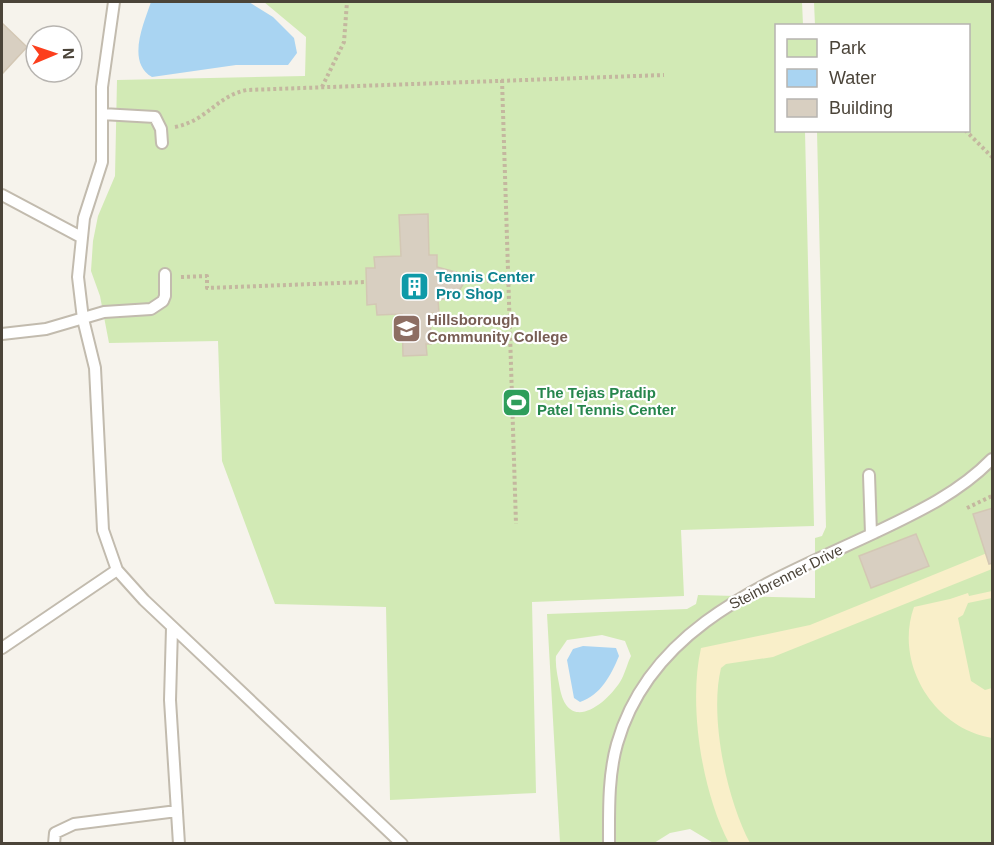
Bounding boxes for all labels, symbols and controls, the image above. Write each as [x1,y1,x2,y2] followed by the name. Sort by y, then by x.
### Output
[24,24,84,84] north arrow
[775,24,970,132] legend
[829,38,867,58] text: Park
[60,47,77,60] text: N
[829,68,876,88] text: Water
[829,98,893,118] text: Building
[436,268,535,302] place label: Tennis Center Pro Shop
[399,270,431,302] building icon: Tennis Center Pro Shop
[427,311,568,345] place label: Hillsborough Community College
[390,313,422,345] school or university icon: Hillsborough Community College
[537,384,676,418] place label: The Tejas Pradip Patel Tennis Center
[500,386,532,418] sports icon: The Tejas Pradip Patel Tennis Center
[726,541,845,613] street label: Steinbrenner Drive

